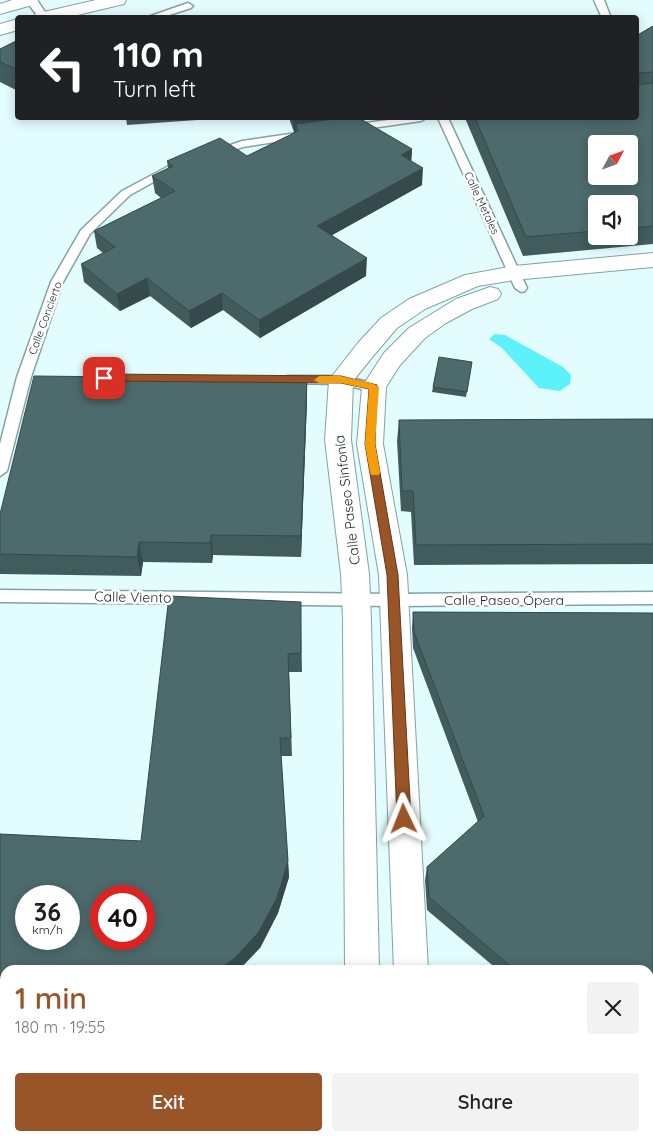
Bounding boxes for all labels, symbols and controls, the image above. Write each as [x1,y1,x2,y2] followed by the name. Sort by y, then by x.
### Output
[113,32,204,76] text: 110 m
[30,35,95,100] icon: left
[113,75,196,103] text: Turn left
[588,135,638,185] north arrow
[588,135,638,245] map controls
[461,169,503,237] street label: Calle Metales
[588,195,638,245] button: sound
[25,279,65,357] street label: Calle Concierto
[83,357,125,399] pin
[90,364,118,392] icon: arrive
[330,434,364,566] street label: Calle Paseo Sinfonía
[94,587,172,607] street label: Calle Viento
[444,591,564,609] street label: Calle Paseo Ópera
[377,792,429,844] position arrow
[90,885,155,950] speed limit sign: 40
[34,896,61,927] text: 36
[32,922,63,937] text: km/h
[15,979,87,1017] text: 1 min
[587,982,639,1034] button: close
[15,1017,105,1037] text: 180 m · 19:55
[15,1073,322,1131] button: Exit
[332,1073,639,1131] button: Share

